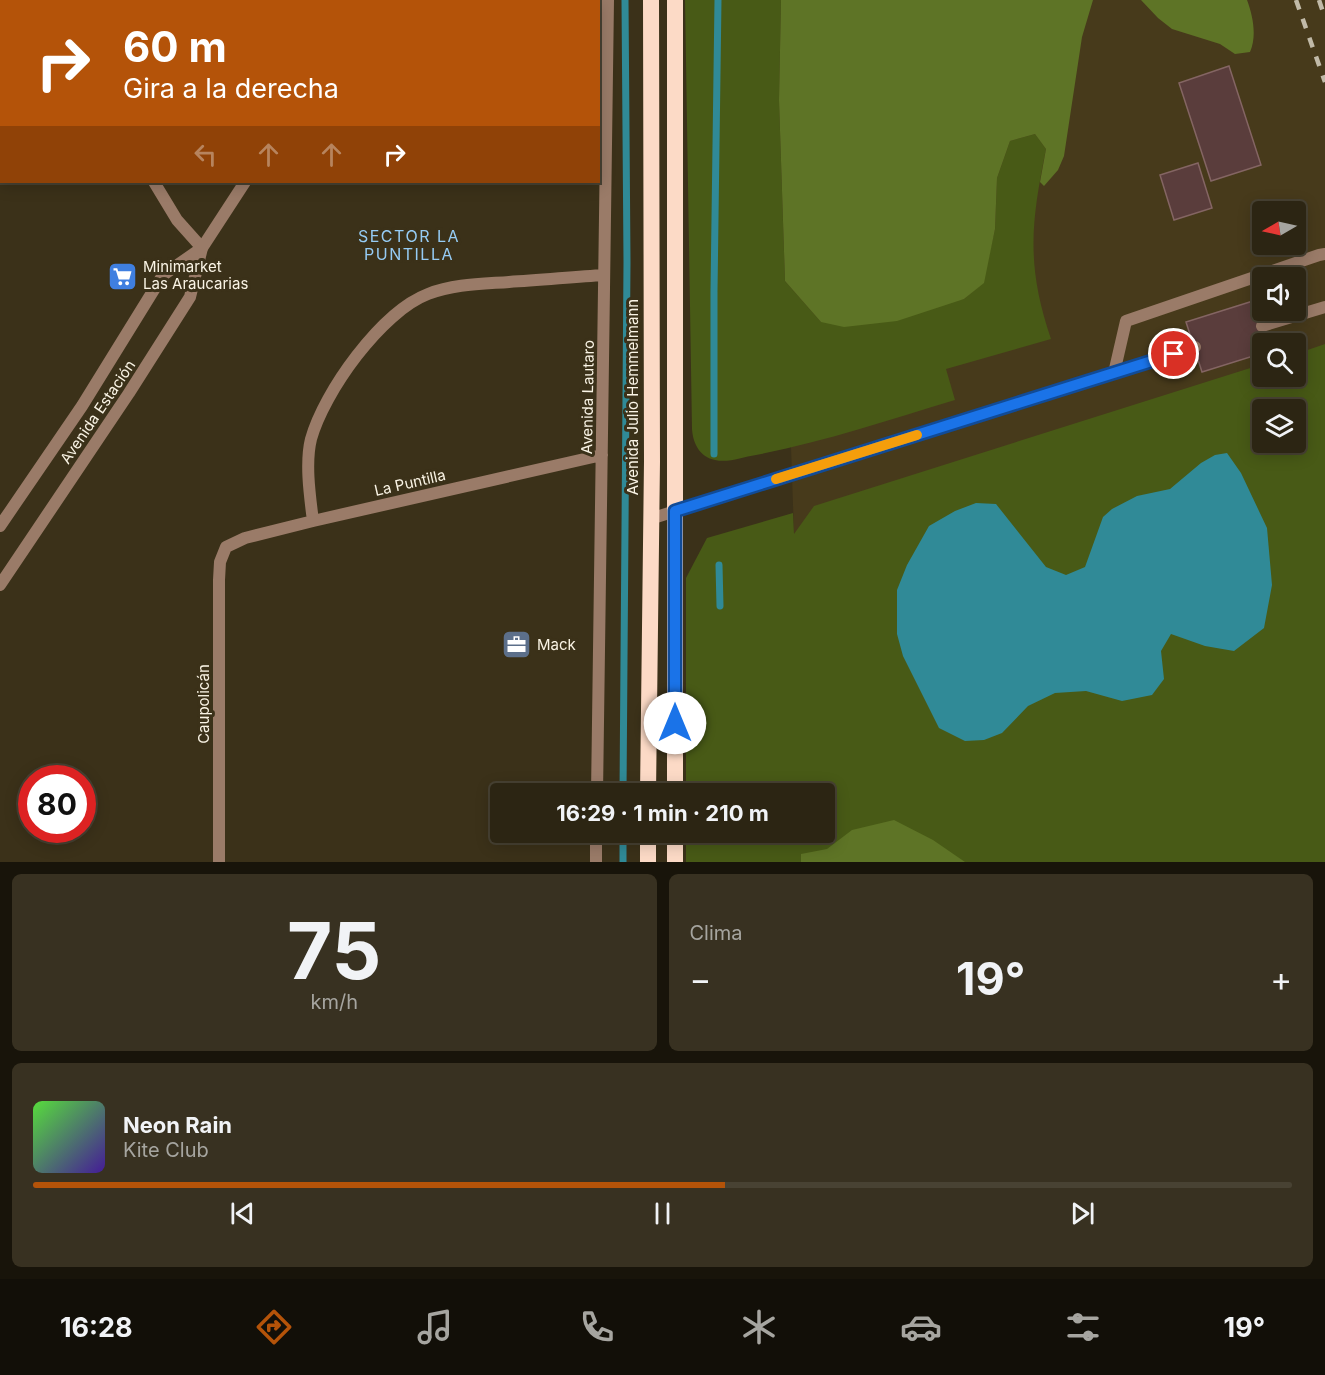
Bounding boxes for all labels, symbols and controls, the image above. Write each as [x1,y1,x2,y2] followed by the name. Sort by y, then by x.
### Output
[123,21,227,72] text: 60 m
[24,24,102,102] icon: right
[123,72,339,105] text: Gira a la derecha
[189,138,222,171] icon: left
[252,138,285,171] icon: ahead
[315,138,348,171] icon: ahead
[378,138,411,171] icon: right
[1252,201,1306,255] north arrow
[1252,201,1306,453] map controls
[358,226,460,264] district label: SECTOR LA PUNTILLA
[143,257,248,293] place label: Minimarket Las Araucarias
[106,260,138,292] supermarket icon: Minimarket Las Araucarias
[1252,267,1306,321] button: sound
[623,299,642,495] street label: Avenida Julio Hemmelmann
[1148,328,1199,379] pin
[1252,333,1306,387] button: search
[1157,337,1190,370] icon: arrive
[577,340,598,454] street label: Avenida Lautaro
[56,356,139,467] street label: Avenida Estación
[1252,399,1306,453] button: layers
[372,465,447,500] street label: La Puntilla
[500,629,532,661] office icon: Mack
[537,635,577,654] place label: Mack
[194,664,213,744] street label: Caupolicán
[643,691,707,755] position arrow
[18,765,96,843] speed limit sign: 80
[556,800,769,826] text: 16:29 · 1 min · 210 m
[287,903,381,998] text: 75
[690,921,743,945] text: Clima
[956,951,1025,1006] text: 19°
[690,959,711,999] text: −
[1270,959,1292,999] text: +
[310,990,358,1014] text: km/h
[123,1112,232,1138] text: Neon Rain
[123,1138,209,1162] text: Kite Club
[226,1197,259,1230] icon: previous
[646,1197,679,1230] icon: pause
[1066,1197,1099,1230] icon: next
[253,1306,295,1348] icon: directions
[414,1306,456,1348] icon: music
[576,1306,618,1348] icon: phone
[738,1306,780,1348] icon: climate
[900,1306,942,1348] icon: car
[1062,1306,1104,1348] icon: filters
[60,1311,133,1344] text: 16:28
[1223,1311,1265,1344] text: 19°

